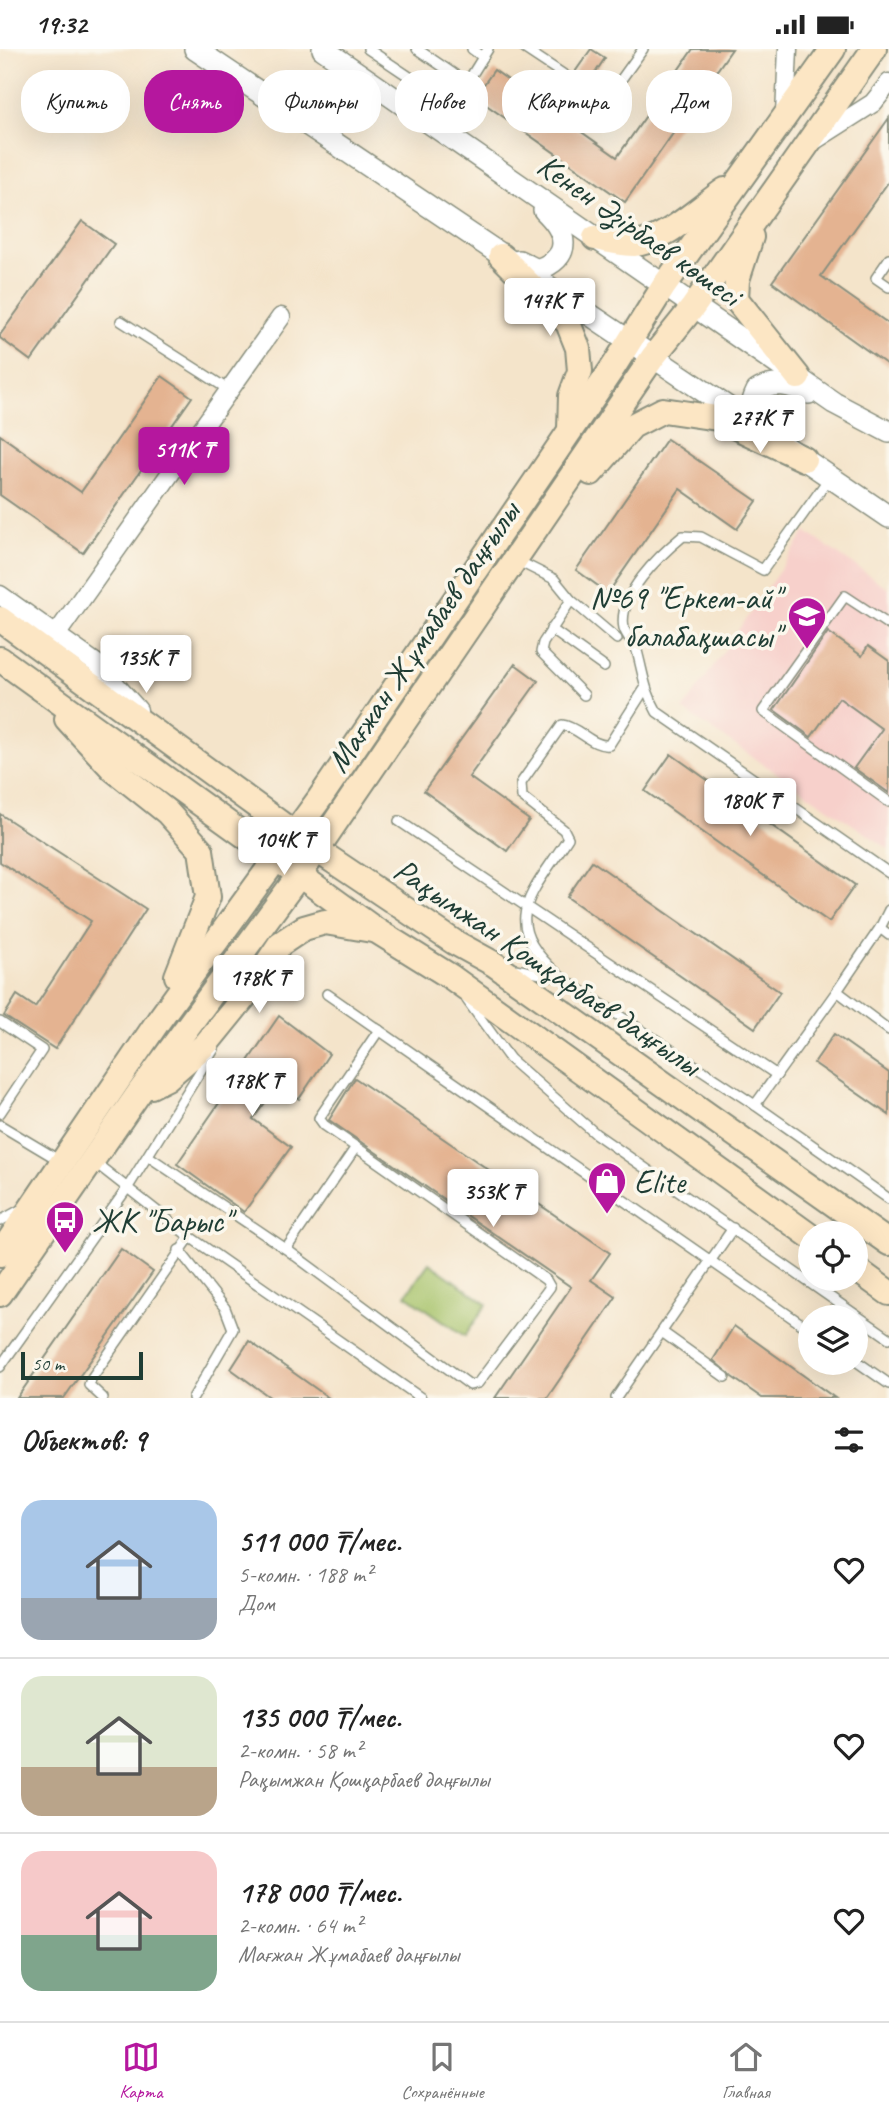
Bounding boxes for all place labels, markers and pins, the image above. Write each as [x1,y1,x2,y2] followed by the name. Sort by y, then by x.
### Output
[493,279,607,338] pin: 147K ₸
[703,395,817,455] pin: 277K ₸
[127,427,241,487] pin: 511K ₸
[590,577,786,657] place label: №69 "Еркем-ай" балабақшасы"
[786,595,828,650] school or university icon: №69 "Еркем-ай" балабақшасы"
[89,635,203,695] pin: 135K ₸
[693,779,807,838] pin: 180K ₸
[227,817,341,877] pin: 104K ₸
[202,955,316,1015] pin: 178K ₸
[195,1059,309,1118] pin: 178K ₸
[586,1160,628,1215] shop icon: Elite
[634,1161,687,1203] place label: Elite
[436,1169,550,1229] pin: 353K ₸
[44,1199,86,1254] bus stop icon: ЖК "Барыс"
[92,1200,237,1242] place label: ЖК "Барыс"

